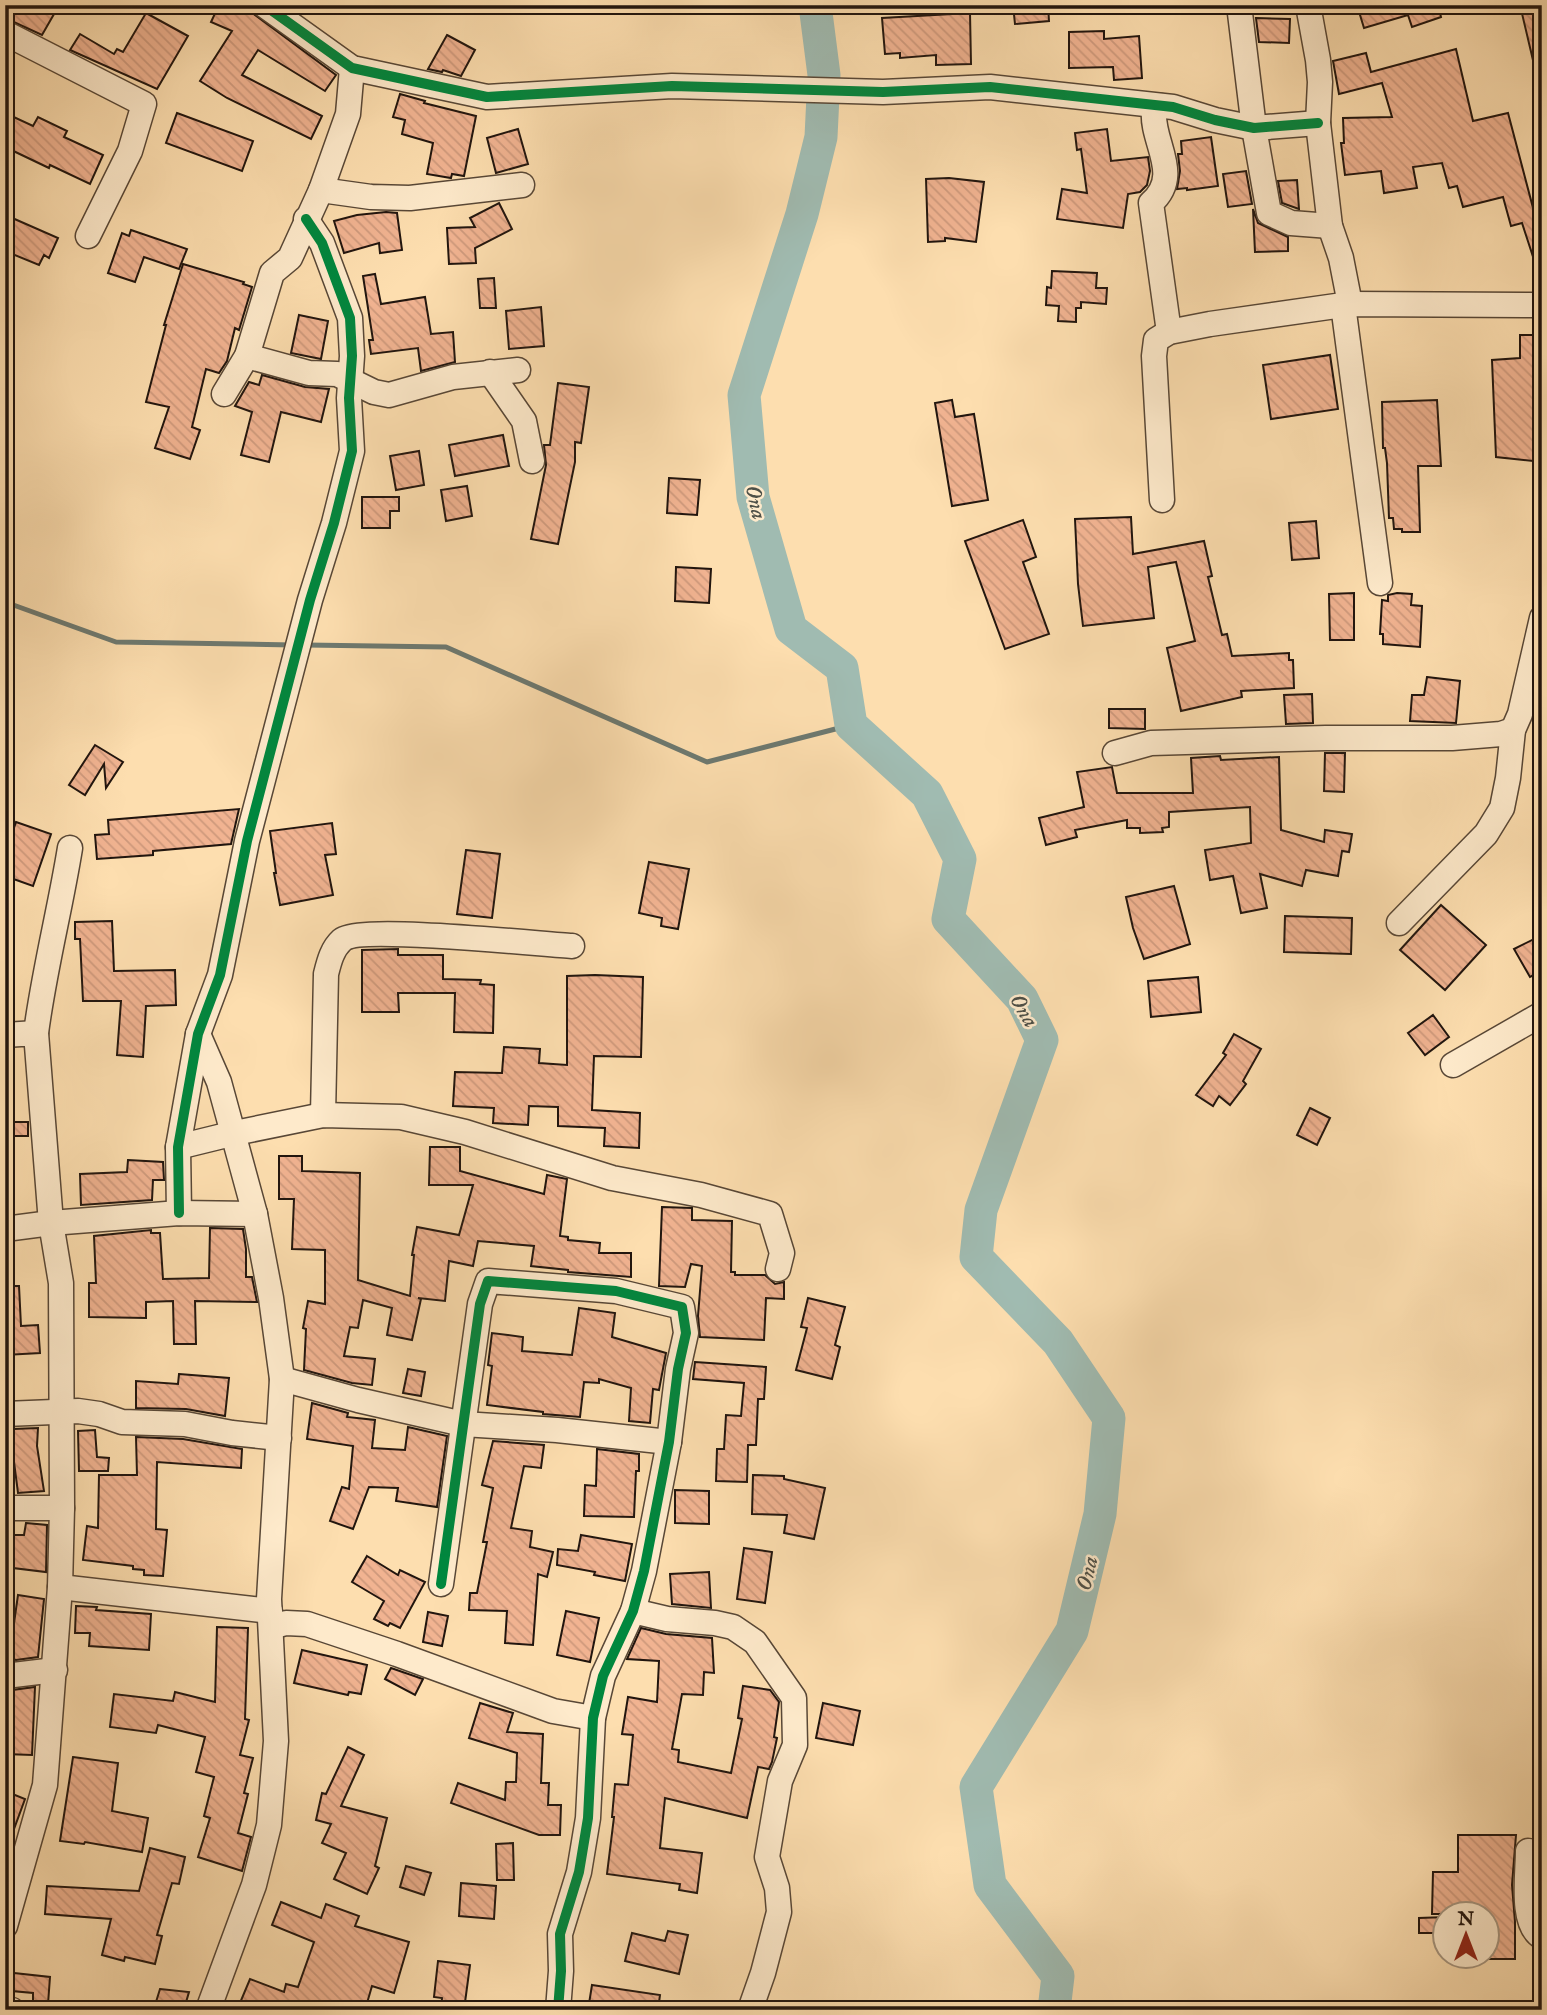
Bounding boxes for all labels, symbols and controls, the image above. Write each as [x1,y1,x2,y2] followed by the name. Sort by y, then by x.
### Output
[738,482,773,522] water label: Ona
[1002,988,1045,1033] water label: Ona
[1069,1553,1105,1593] water label: Ona
[1432,1899,1502,1969] north arrow
[1457,1908,1475,1932] text: N

